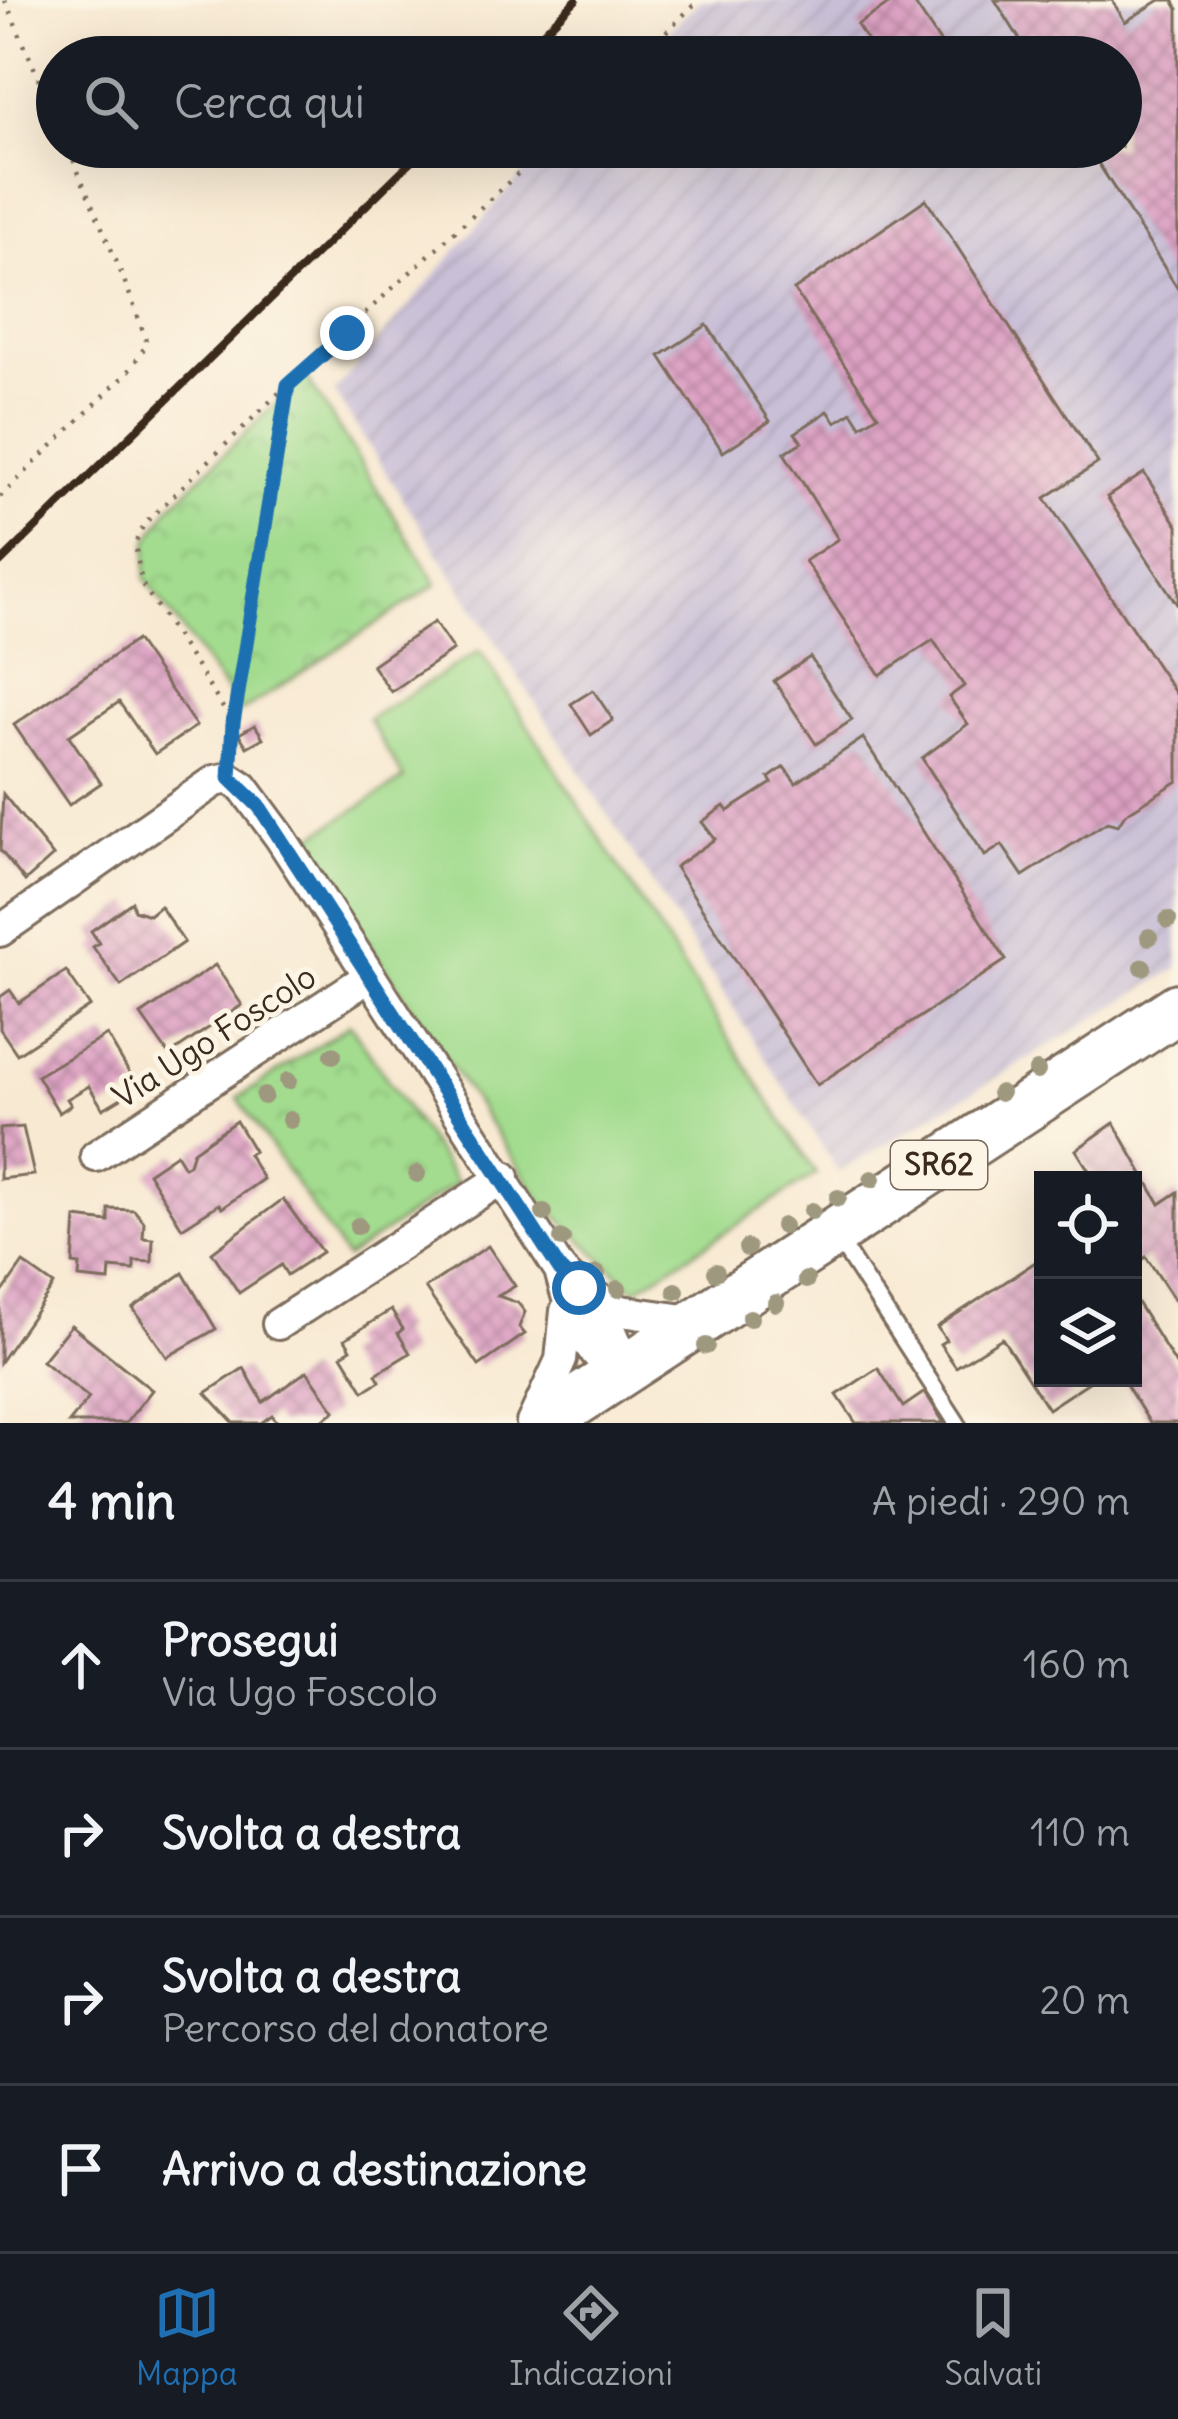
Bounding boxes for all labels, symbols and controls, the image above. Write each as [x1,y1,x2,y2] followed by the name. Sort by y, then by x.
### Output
[36,36,1142,168] search box
[78,69,144,135] icon: search
[174,74,365,130] text: Cerca qui
[320,306,374,360] route end
[105,955,323,1117] street label: Via Ugo Foscolo
[891,1141,987,1189] road number: SR62
[1034,1171,1142,1387] map controls
[1034,1171,1142,1279] button: locate
[552,1261,606,1315] route start
[1034,1279,1142,1387] button: layers
[48,1469,175,1533] text: 4 min
[872,1477,1130,1526] text: A piedi · 290 m
[162,1612,339,1668] text: Prosegui
[48,1632,114,1698] icon: ahead
[1023,1640,1130,1689] text: 160 m
[162,1668,438,1717] text: Via Ugo Foscolo
[48,1800,114,1866] icon: right
[162,1805,461,1861] text: Svolta a destra
[1030,1808,1130,1857] text: 110 m
[162,1948,461,2004] text: Svolta a destra
[48,1968,114,2034] icon: right
[1039,1976,1130,2025] text: 20 m
[162,2004,549,2053] text: Percorso del donatore
[48,2136,114,2202] icon: arrive
[162,2141,587,2197] text: Arrivo a destinazione
[136,2280,238,2394] tab: Mappa
[509,2280,673,2394] tab: Indicazioni
[944,2280,1042,2394] tab: Salvati

